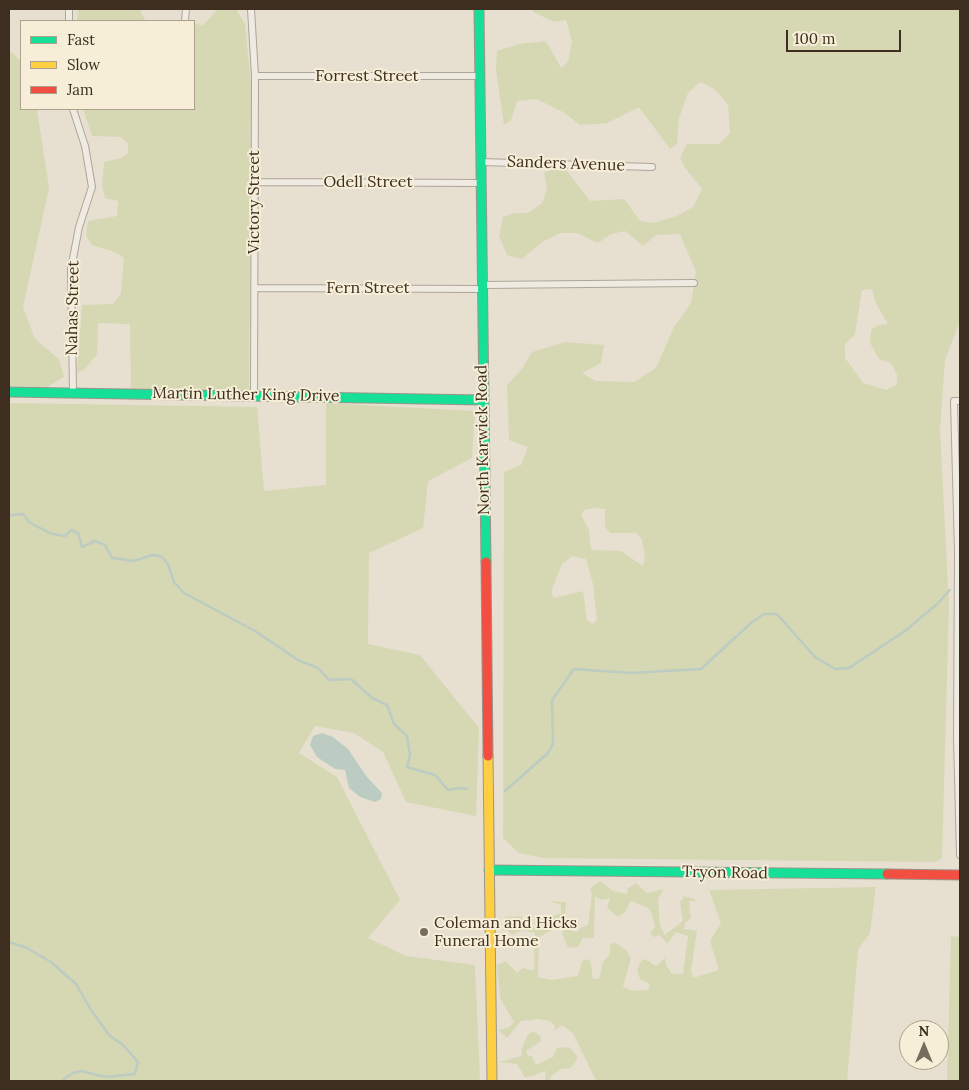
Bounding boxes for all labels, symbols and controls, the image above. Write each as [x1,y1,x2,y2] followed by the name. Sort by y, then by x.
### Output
[20,20,195,110] legend
[789,20,904,52] scale bar
[794,29,835,48] text: 100 m
[67,30,95,49] text: Fast
[67,55,100,74] text: Slow
[315,66,419,86] street label: Forrest Street
[67,80,94,99] text: Jam
[244,150,264,254] street label: Victory Street
[507,152,625,176] street label: Sanders Avenue
[323,172,413,192] street label: Odell Street
[63,260,83,356] street label: Nahas Street
[326,278,410,298] street label: Fern Street
[472,365,494,515] street label: North Karwick Road
[152,384,340,406] street label: Martin Luther King Drive
[682,863,768,883] street label: Tryon Road
[434,913,577,951] place label: Coleman and Hicks Funeral Home
[418,926,430,938] marker: Coleman and Hicks Funeral Home
[899,1020,949,1070] north arrow
[919,1022,929,1040] text: N

